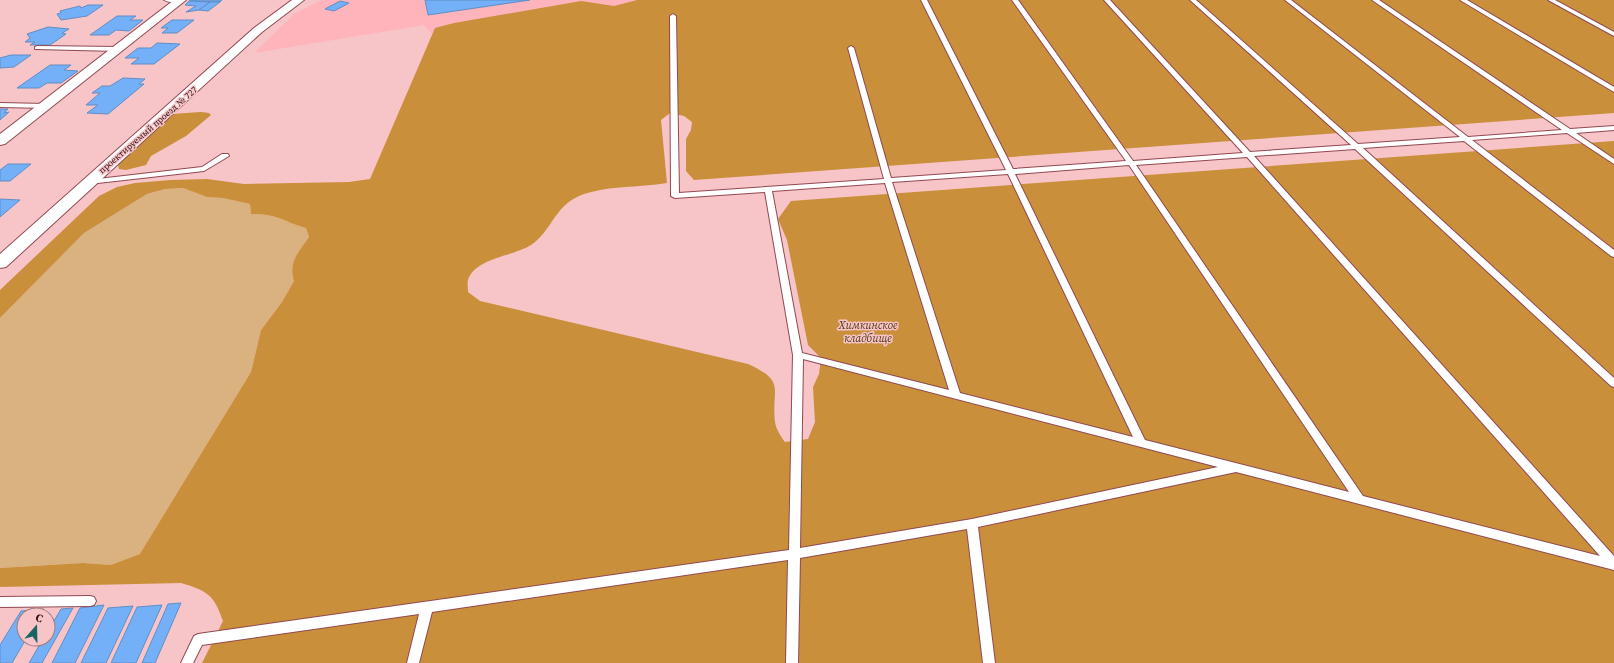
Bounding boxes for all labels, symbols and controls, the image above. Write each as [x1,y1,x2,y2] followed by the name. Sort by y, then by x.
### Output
[96,83,200,176] street label: проектируемый проезд № 727
[837,318,898,346] park label: Химкинское кладбище
[16,607,56,647] north arrow
[33,610,45,626] text: С

